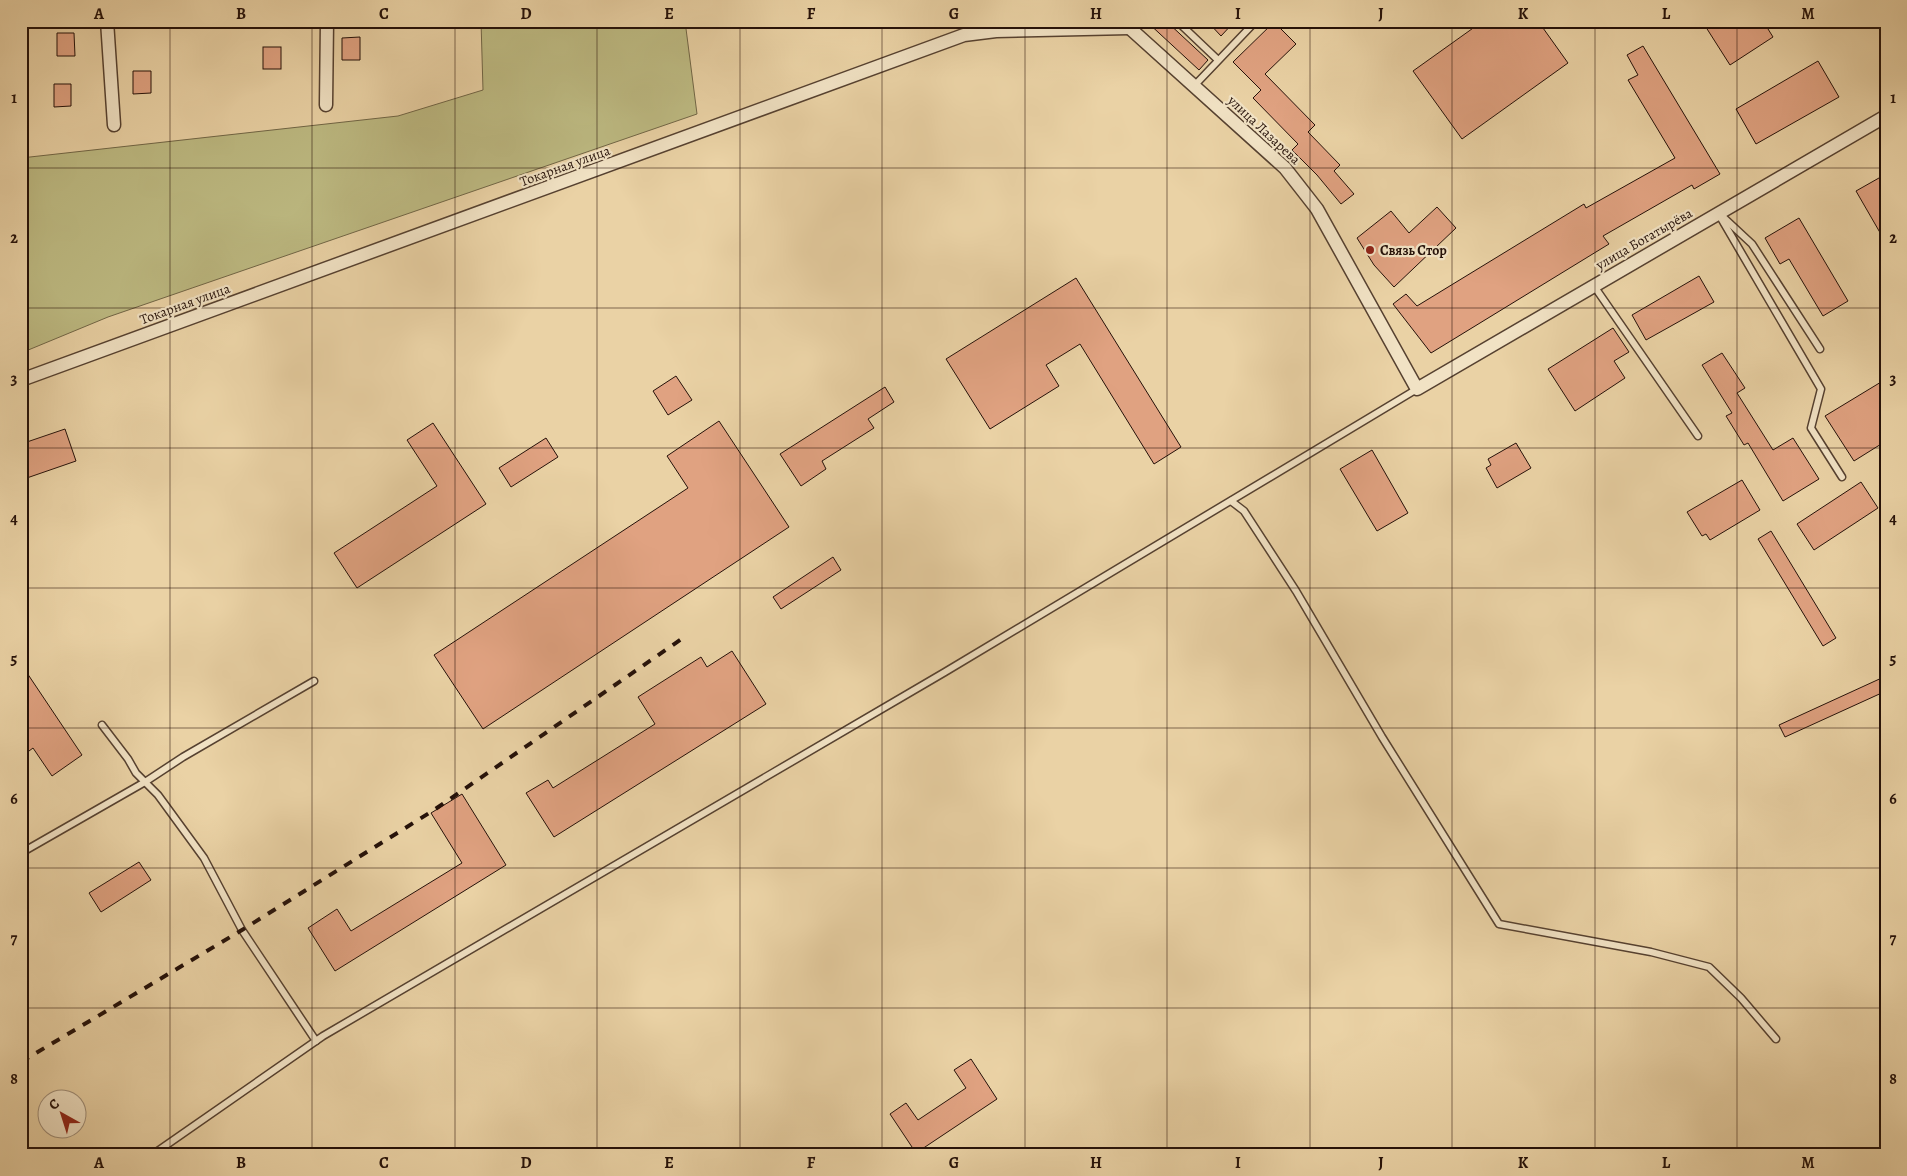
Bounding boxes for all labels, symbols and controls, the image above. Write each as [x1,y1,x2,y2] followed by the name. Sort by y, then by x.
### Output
[93,3,105,25] text: A
[236,3,246,25] text: B
[379,3,389,25] text: C
[520,3,532,25] text: D
[664,3,674,25] text: E
[807,3,816,25] text: F
[949,3,959,25] text: G
[1090,3,1102,25] text: H
[1235,3,1241,25] text: I
[1378,3,1384,25] text: J
[1518,3,1529,25] text: K
[1662,3,1671,25] text: L
[1801,3,1815,25] text: M
[11,87,17,109] text: 1
[1890,87,1896,109] text: 1
[1223,91,1305,169] street label: улица Лазарева
[517,141,613,191] street label: Токарная улица
[1591,203,1696,275] street label: улица Богатырёва
[10,227,18,249] text: 2
[1889,227,1897,249] text: 2
[1380,241,1447,260] place label: Связь Стор
[1364,244,1376,256] marker: Связь Стор
[137,279,233,329] street label: Токарная улица
[11,368,18,390] text: 3
[1890,368,1897,390] text: 3
[10,508,18,530] text: 4
[1889,508,1897,530] text: 4
[11,648,18,670] text: 5
[1890,648,1897,670] text: 5
[10,788,18,810] text: 6
[1889,788,1897,810] text: 6
[11,928,18,950] text: 7
[1890,928,1897,950] text: 7
[10,1068,18,1090] text: 8
[1889,1068,1897,1090] text: 8
[38,1088,88,1138] north arrow
[45,1094,64,1114] text: С
[93,1152,105,1174] text: A
[236,1152,246,1174] text: B
[379,1152,389,1174] text: C
[520,1152,532,1174] text: D
[664,1152,674,1174] text: E
[807,1152,816,1174] text: F
[949,1152,959,1174] text: G
[1090,1152,1102,1174] text: H
[1235,1152,1241,1174] text: I
[1378,1152,1384,1174] text: J
[1518,1152,1529,1174] text: K
[1662,1152,1671,1174] text: L
[1801,1152,1815,1174] text: M

